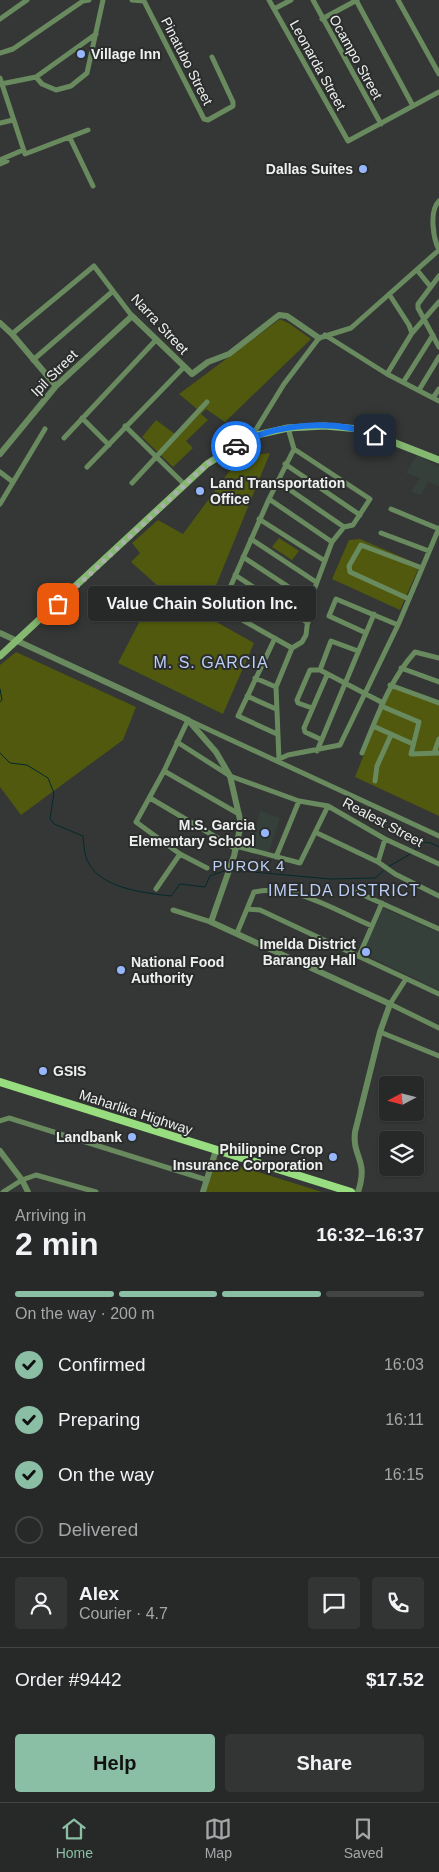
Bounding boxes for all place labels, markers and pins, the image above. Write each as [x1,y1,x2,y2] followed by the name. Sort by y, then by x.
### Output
[91,46,161,62] place label: Village Inn
[75,48,87,60] marker: Village Inn
[266,161,353,177] place label: Dallas Suites
[357,163,369,175] marker: Dallas Suites
[354,414,396,456] pin
[210,475,345,507] place label: Land Transportation Office
[194,485,206,497] marker: Land Transportation Office
[37,583,79,625] pin
[88,586,316,622] callout: Value Chain Solution Inc.
[129,817,255,849] place label: M.S. Garcia Elementary School
[259,827,271,839] marker: M.S. Garcia Elementary School
[260,936,356,968] place label: Imelda District Barangay Hall
[360,946,372,958] marker: Imelda District Barangay Hall
[131,954,224,986] place label: National Food Authority
[115,964,127,976] marker: National Food Authority
[53,1063,86,1079] place label: GSIS
[37,1065,49,1077] marker: GSIS
[56,1129,122,1145] place label: Landbank
[126,1131,138,1143] marker: Landbank
[173,1141,323,1173] place label: Philippine Crop Insurance Corporation
[327,1151,339,1163] marker: Philippine Crop Insurance Corporation

